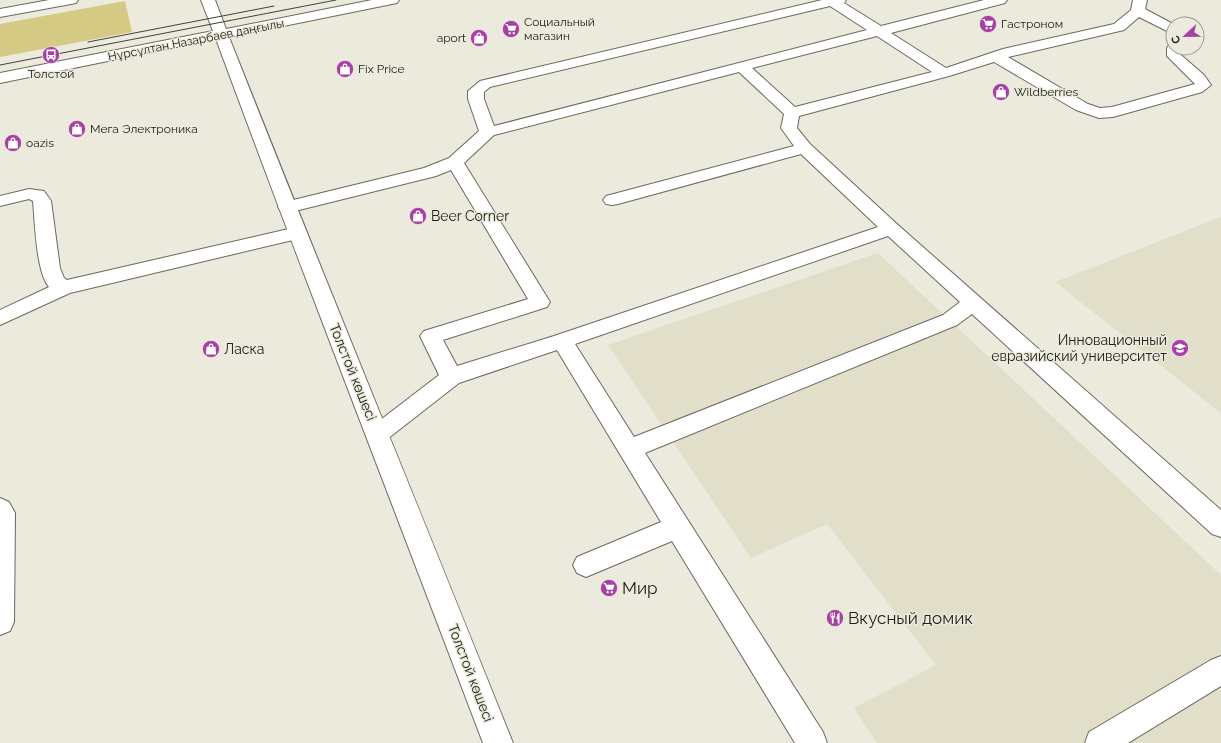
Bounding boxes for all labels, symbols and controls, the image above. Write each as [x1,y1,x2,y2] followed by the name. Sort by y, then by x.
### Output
[978,14,998,34] supermarket icon: Гастроном
[524,15,595,43] place label: Социальный магазин
[107,16,285,64] street label: Нұрсұлтан Назарбаев даңғылы
[1165,16,1205,56] north arrow
[1001,17,1063,31] place label: Гастроном
[501,19,521,39] supermarket icon: Социальный магазин
[469,28,489,48] shop icon: aport
[437,31,466,45] place label: aport
[1169,33,1184,45] text: С
[41,45,61,65] bus stop icon: Толстой
[335,59,355,79] shop icon: Fix Price
[358,62,405,76] place label: Fix Price
[28,67,74,81] place label: Толстой
[991,82,1011,102] shop icon: Wildberries
[1014,85,1078,99] place label: Wildberries
[67,119,87,139] shop icon: Мега Электроника
[90,122,198,136] place label: Мега Электроника
[3,133,23,153] shop icon: oazis
[26,136,54,150] place label: oazis
[408,206,428,226] shop icon: Beer Corner
[431,208,509,224] place label: Beer Corner
[326,321,380,423] street label: Толстой көшесі
[991,332,1167,364] place label: Инновационный евразийский университет
[1170,338,1190,358] school or university icon: Инновационный евразийский университет
[201,339,221,359] shop icon: Ласка
[224,341,264,357] place label: Ласка
[599,578,619,598] supermarket icon: Мир
[622,578,658,598] place label: Мир
[825,608,845,628] restaurant icon: Вкусный домик
[848,608,973,628] place label: Вкусный домик
[445,622,497,724] street label: Толстой көшесі

